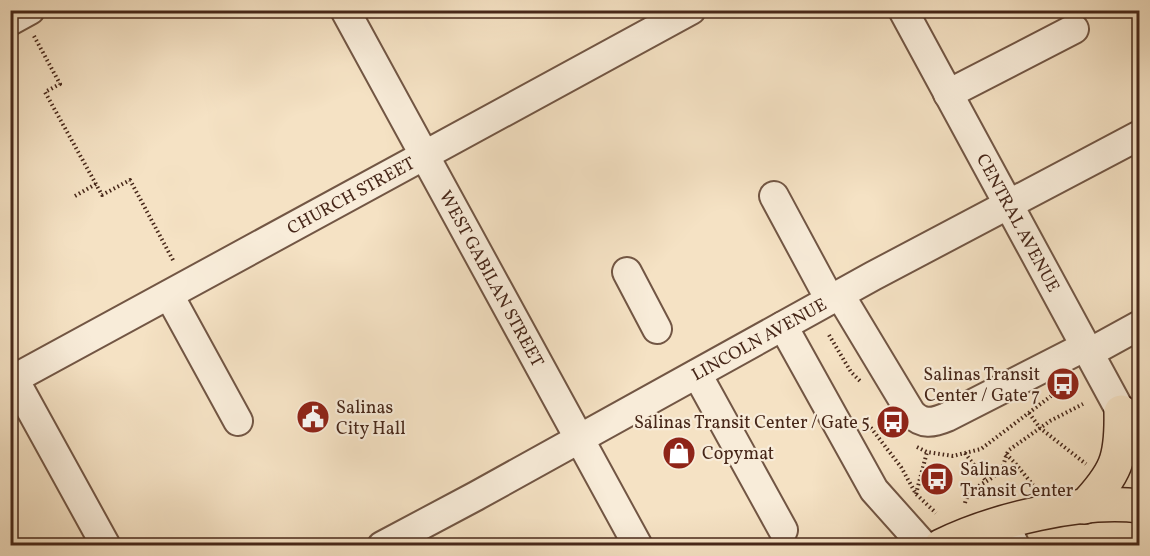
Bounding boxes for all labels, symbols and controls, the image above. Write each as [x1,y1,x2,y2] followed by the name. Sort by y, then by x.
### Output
[969,150,1065,297] street label: CENTRAL AVENUE
[283,151,420,242] street label: CHURCH STREET
[432,186,549,372] street label: WEST GABILAN STREET
[688,293,832,388] street label: LINCOLN AVENUE
[923,363,1040,409] place label: Salinas Transit Center / Gate 7
[1045,366,1081,402] bus stop icon: Salinas Transit Center / Gate 7
[336,396,406,442] place label: Salinas City Hall
[295,399,331,435] public building icon: Salinas City Hall
[875,404,911,440] bus stop icon: Salinas Transit Center / Gate 5
[634,411,870,436] place label: Salinas Transit Center / Gate 5
[661,435,697,471] shop icon: Copymat
[702,442,774,467] place label: Copymat
[960,458,1074,504] place label: Salinas Transit Center
[919,461,955,497] bus stop icon: Salinas Transit Center

